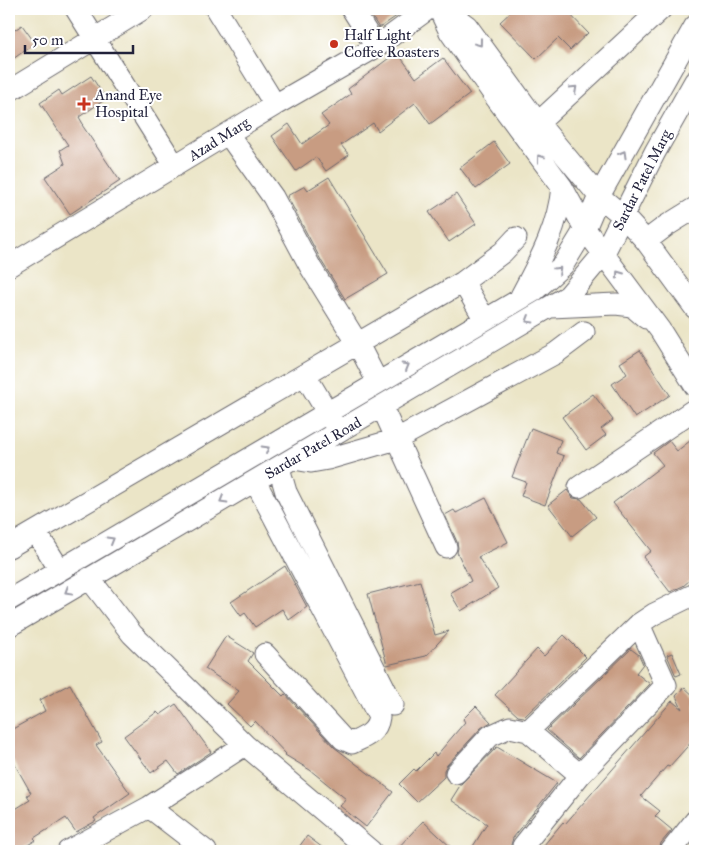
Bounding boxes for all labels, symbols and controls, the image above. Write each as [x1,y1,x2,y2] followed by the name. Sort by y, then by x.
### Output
[25,22,132,54] scale bar
[344,26,439,61] place label: Half Light Coffee Roasters
[32,31,64,49] text: 50 m
[473,37,481,46] one-way arrow
[328,38,340,50] marker: Half Light Coffee Roasters
[94,86,162,121] place label: Anand Eye Hospital
[568,86,577,95] one-way arrow
[77,97,91,111] marker: Anand Eye Hospital
[184,113,254,165] street label: Azad Marg
[609,126,676,234] street label: Sardar Patel Marg
[616,150,626,159] one-way arrow
[538,155,546,164] one-way arrow
[552,267,561,276] one-way arrow
[616,270,625,280] one-way arrow
[526,313,535,323] one-way arrow
[401,363,410,373] one-way arrow
[261,413,365,483] street label: Sardar Patel Road
[261,445,270,455] one-way arrow
[220,494,229,504] one-way arrow
[106,536,115,546] one-way arrow
[65,584,74,594] one-way arrow

